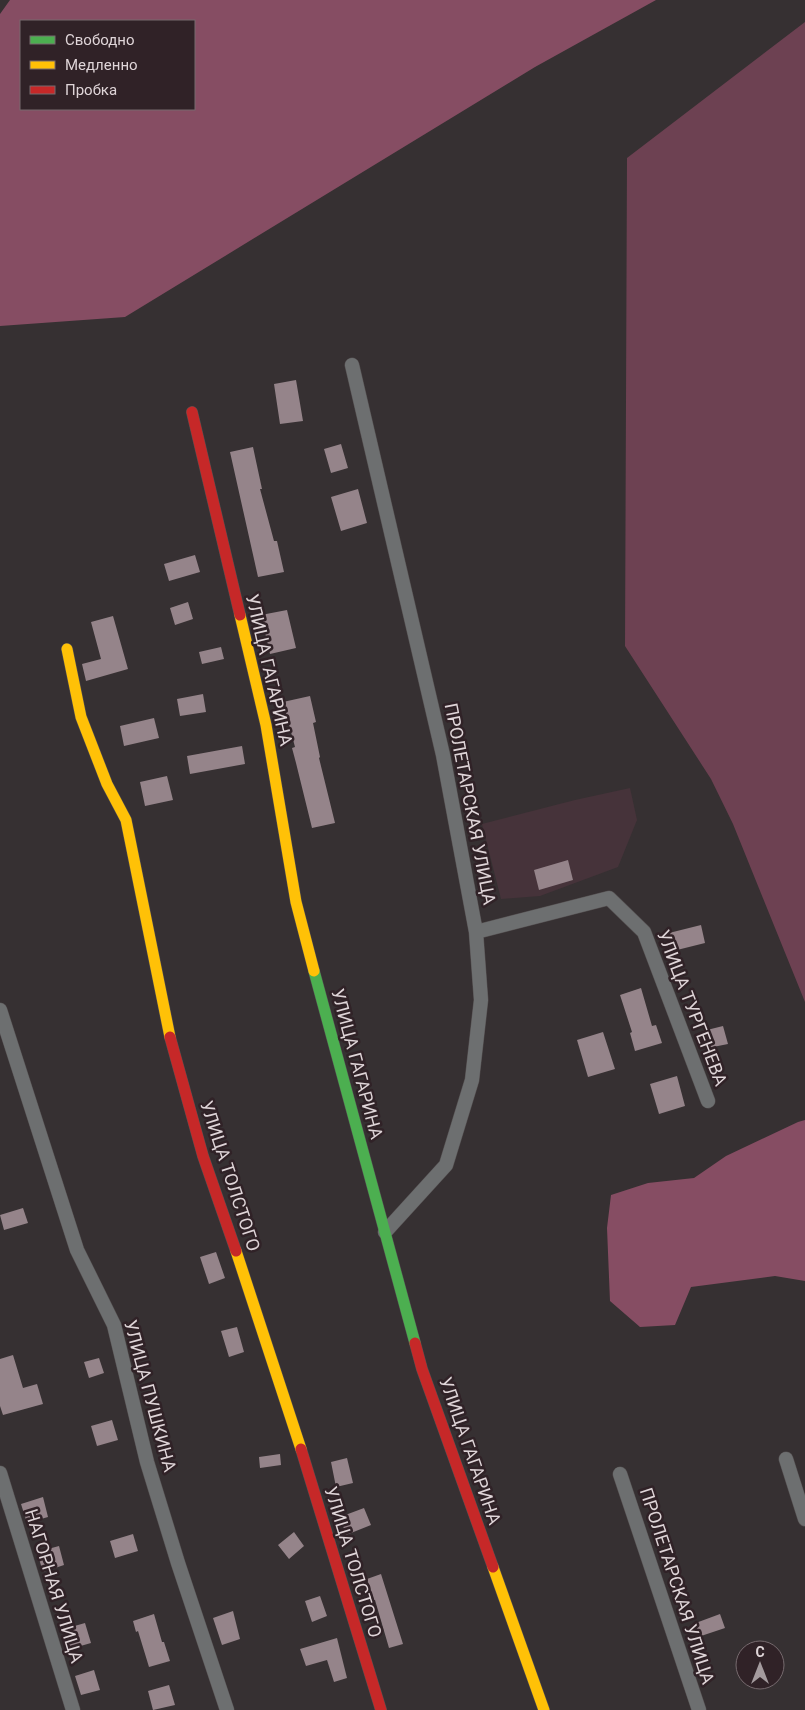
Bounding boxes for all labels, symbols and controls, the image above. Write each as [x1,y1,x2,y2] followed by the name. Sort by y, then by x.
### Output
[20,20,195,110] legend
[65,31,134,49] text: Свободно
[65,56,138,74] text: Медленно
[65,81,117,99] text: Пробка
[242,592,297,748] street label: УЛИЦА ГАГАРИНА
[441,701,500,907] street label: ПРОЛЕТАРСКАЯ УЛИЦА
[653,927,732,1089] street label: УЛИЦА ТУРГЕНЕВА
[327,986,388,1142] street label: УЛИЦА ГАГАРИНА
[196,1098,265,1254] street label: УЛИЦА ТОЛСТОГО
[120,1318,181,1474] street label: УЛИЦА ПУШКИНА
[435,1374,506,1528] street label: УЛИЦА ГАГАРИНА
[320,1484,386,1640] street label: УЛИЦА ТОЛСТОГО
[636,1485,719,1687] street label: ПРОЛЕТАРСКАЯ УЛИЦА
[21,1506,88,1666] street label: НАГОРНАЯ УЛИЦА
[735,1640,785,1690] north arrow
[755,1644,765,1660] text: С

